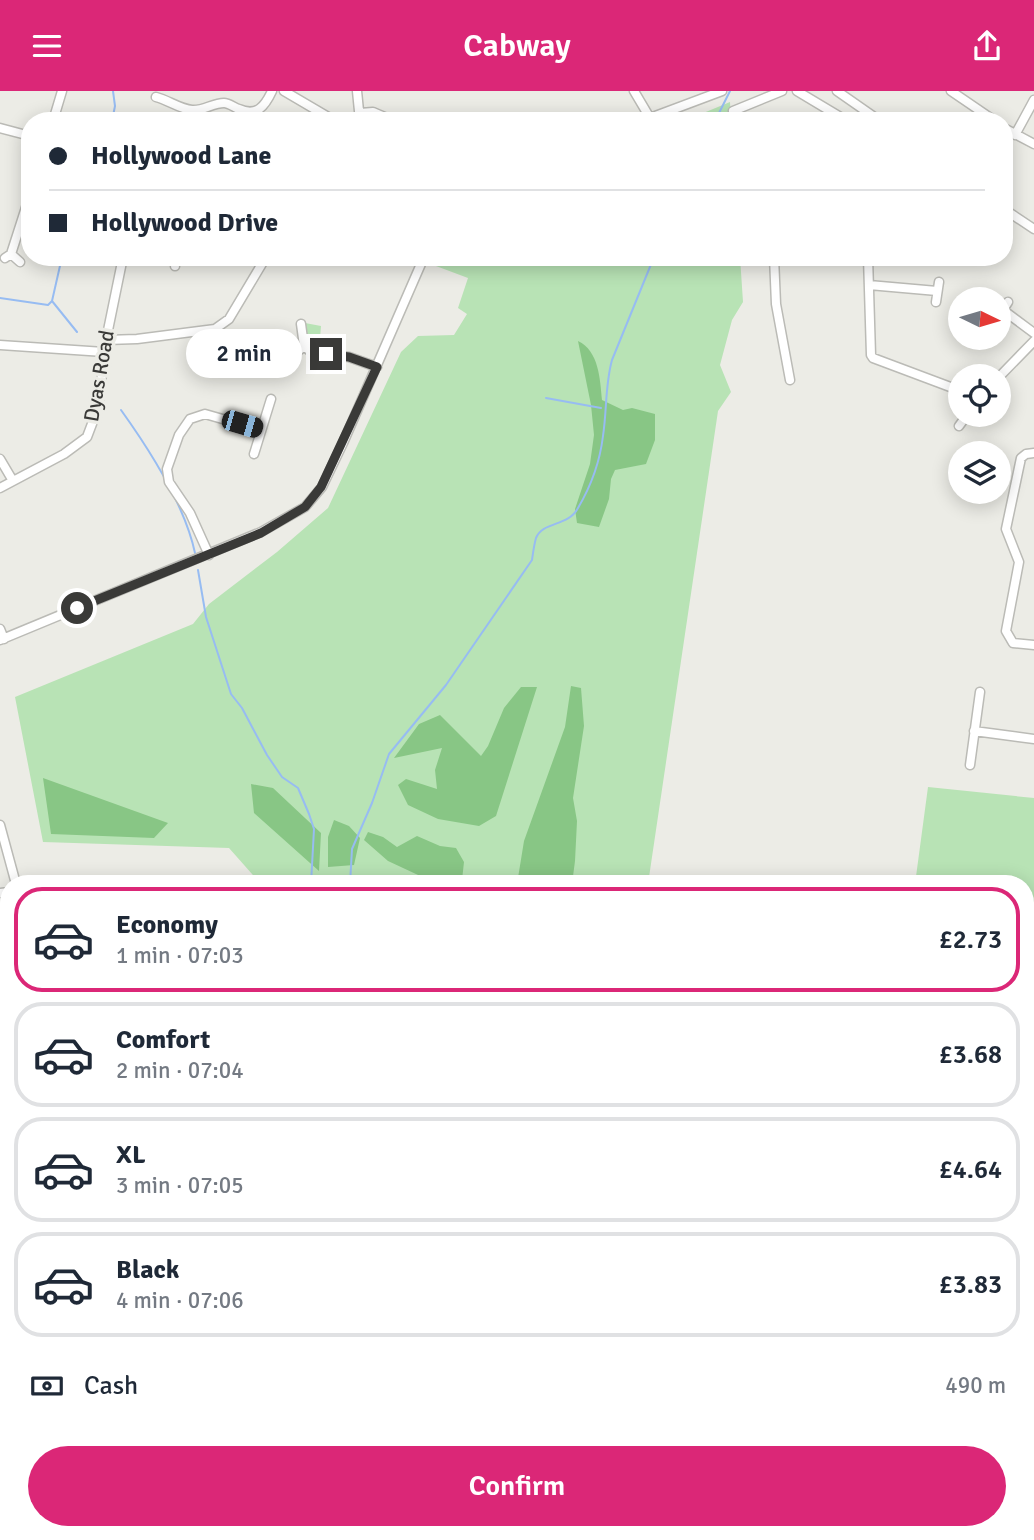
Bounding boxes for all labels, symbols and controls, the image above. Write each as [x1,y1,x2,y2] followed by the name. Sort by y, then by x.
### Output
[463,26,571,65] text: Cabway
[28,27,66,65] icon: menu
[968,27,1006,65] icon: share
[91,140,271,172] text: Hollywood Lane
[91,207,278,239] text: Hollywood Drive
[948,287,1012,350] north arrow
[948,287,1011,504] map controls
[78,328,120,424] street label: Dyas Road
[186,329,302,379] callout: 2 min
[310,338,342,370] route end
[216,339,272,368] text: 2 min
[948,364,1011,427] button: locate
[219,408,266,440] car
[948,441,1011,504] button: layers
[61,592,93,624] route start
[32,908,95,971] icon: car
[116,909,218,941] text: Economy
[939,924,1002,956] text: £2.73
[116,941,244,970] text: 1 min · 07:03
[32,1023,95,1086] icon: car
[116,1024,210,1056] text: Comfort
[939,1039,1002,1071] text: £3.68
[116,1056,244,1085] text: 2 min · 07:04
[32,1138,95,1201] icon: car
[116,1139,146,1171] text: XL
[939,1154,1002,1186] text: £4.64
[116,1171,244,1200] text: 3 min · 07:05
[32,1253,95,1316] icon: car
[116,1254,179,1286] text: Black
[939,1269,1002,1301] text: £3.83
[116,1286,244,1315] text: 4 min · 07:06
[28,1367,66,1405] icon: cash
[84,1370,138,1402] text: Cash
[945,1371,1006,1400] text: 490 m
[28,1446,1006,1526] button: Confirm

